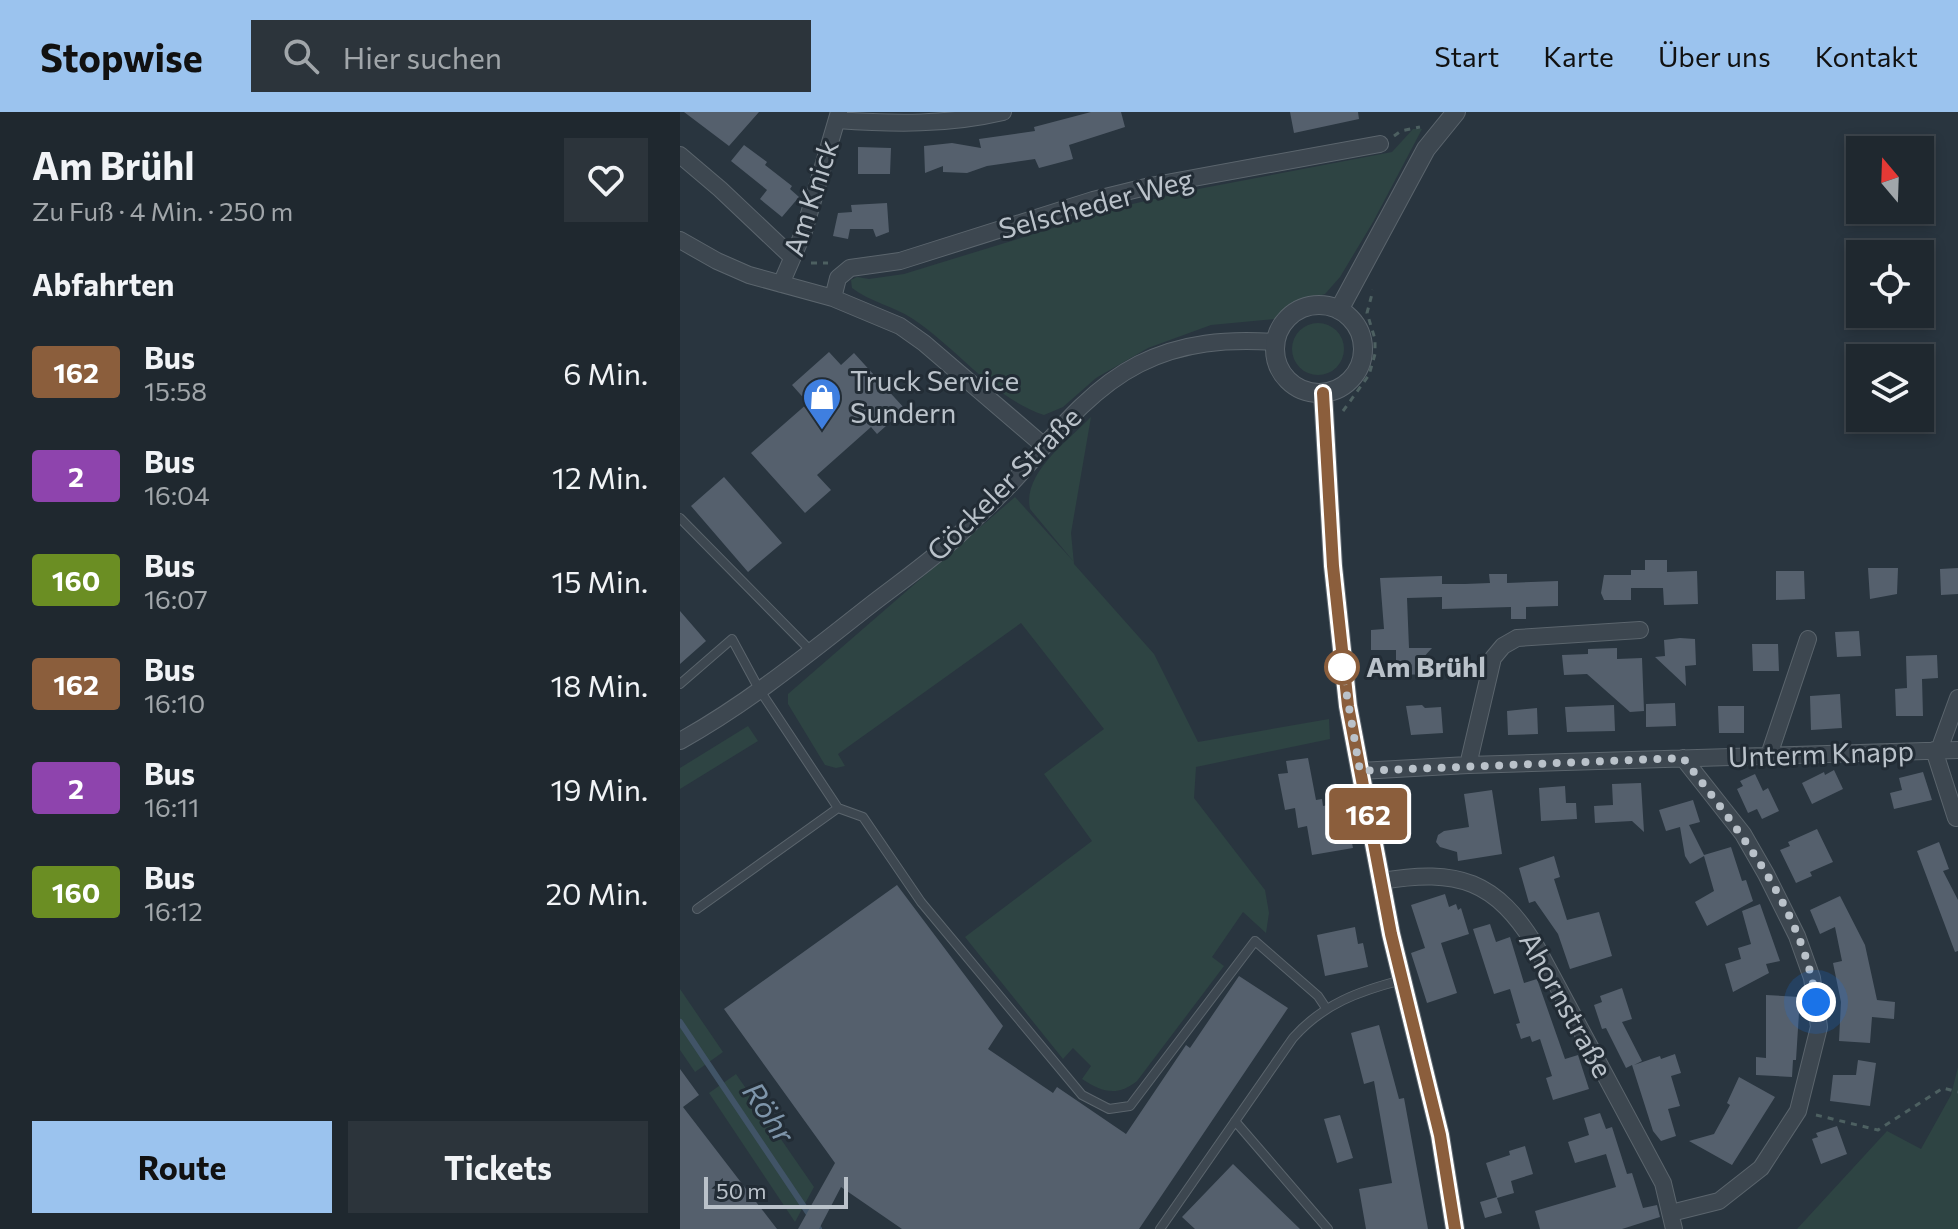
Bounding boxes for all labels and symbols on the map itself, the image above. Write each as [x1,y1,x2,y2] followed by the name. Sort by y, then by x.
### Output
[775,135,845,260] street label: Am Knick
[1846,136,1934,224] north arrow
[995,161,1197,245] street label: Selscheder Weg
[850,363,1019,429] place label: Truck Service Sundern
[801,376,843,431] shop icon: Truck Service Sundern
[919,399,1087,567] street label: Göckeler Straße
[1366,649,1486,683] place label: Am Brühl
[1325,650,1359,684] marker: Am Brühl
[1727,733,1915,773] street label: Unterm Knapp
[1322,788,1414,840] line badge: 162
[1513,926,1621,1083] street label: Ahornstraße
[1796,982,1836,1022] your location
[736,1074,804,1150] water label: Röhr
[704,1173,848,1209] scale bar

